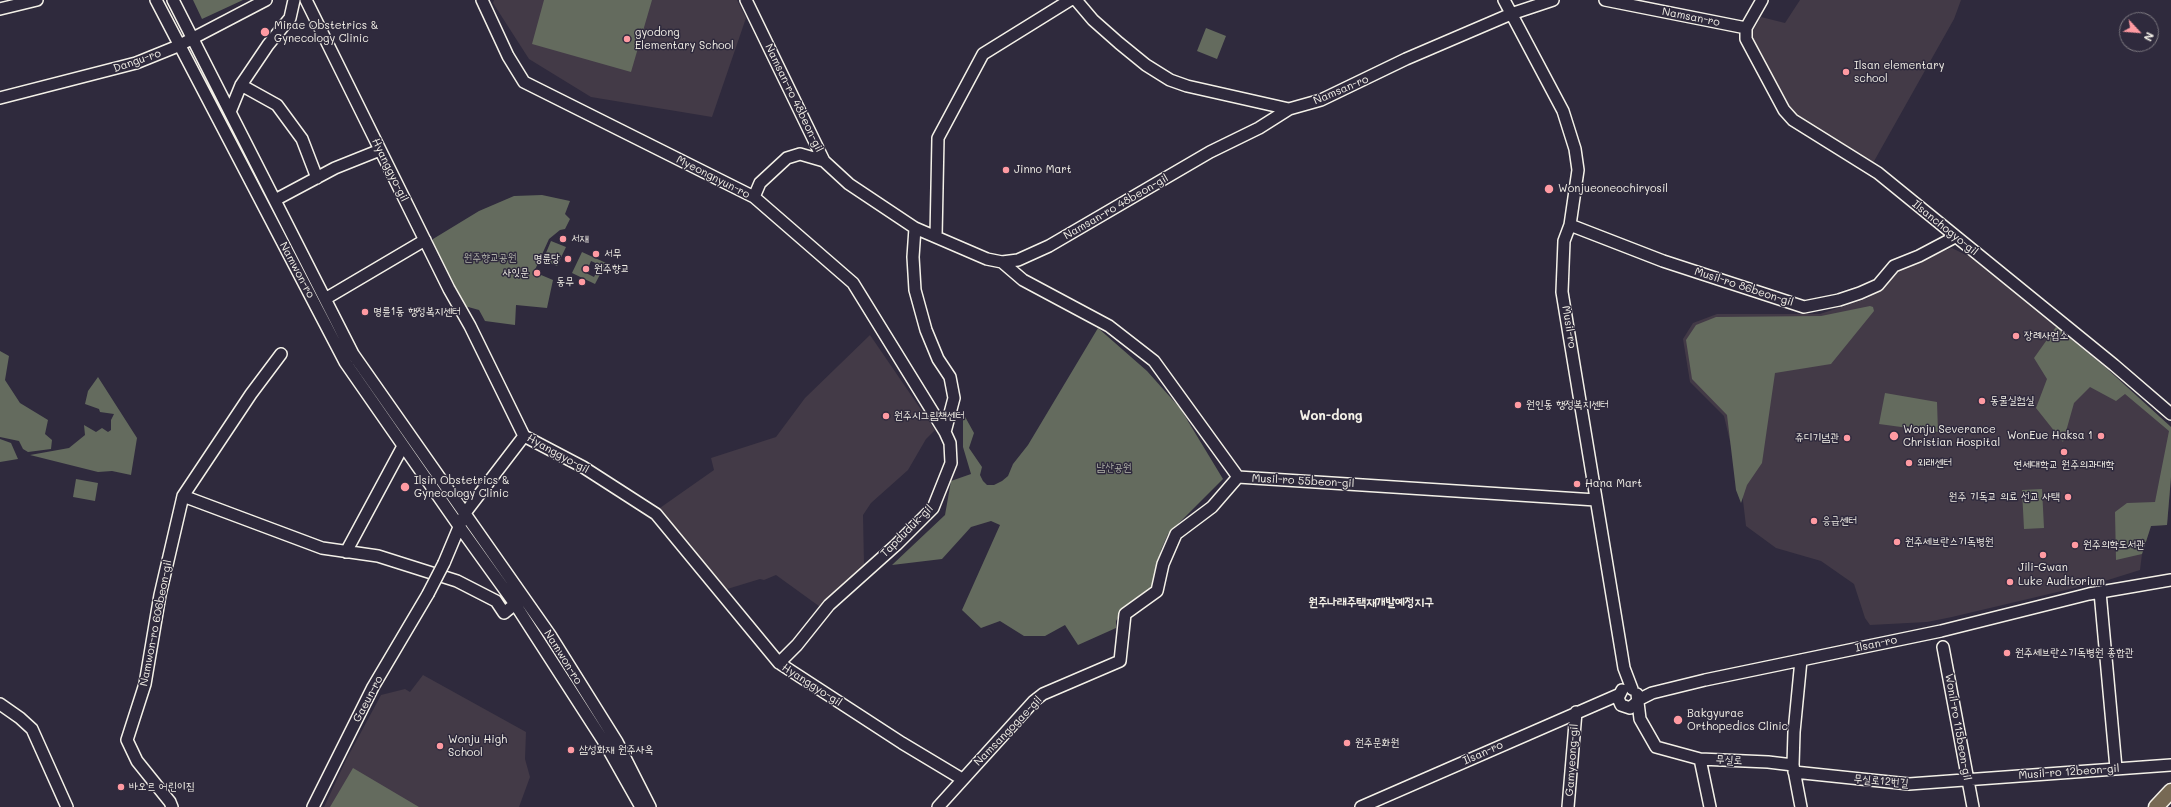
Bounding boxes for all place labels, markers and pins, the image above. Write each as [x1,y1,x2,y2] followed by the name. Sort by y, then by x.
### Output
[274,19,379,45] place label: Mirae Obstetrics & Gynecology Clinic
[259,26,271,38] marker: Mirae Obstetrics & Gynecology Clinic
[635,26,734,52] place label: gyodong Elementary School
[622,34,632,44] marker: gyodong Elementary School
[1854,59,1944,85] place label: Ilsan elementary school
[1841,67,1851,77] marker: Ilsan elementary school
[1014,163,1072,177] place label: Jinno Mart
[1001,165,1011,175] marker: Jinno Mart
[1558,182,1668,196] place label: Wonjueoneochiryosil
[1543,183,1555,195] marker: Wonjueoneochiryosil
[571,232,589,246] place label: 서재
[558,234,568,244] marker: 서재
[604,247,622,261] place label: 서무
[591,249,601,259] marker: 서무
[533,252,560,266] place label: 명륜당
[563,254,573,264] marker: 명륜당
[594,262,629,276] place label: 원주향교
[581,264,591,274] marker: 원주향교
[502,266,529,280] place label: 사잇문
[532,268,542,278] marker: 사잇문
[556,275,574,289] place label: 동무
[577,277,587,287] marker: 동무
[373,305,461,319] place label: 명륜1동 행정복지센터
[360,307,370,317] marker: 명륜1동 행정복지센터
[2024,329,2068,343] place label: 장례사업소
[2011,331,2021,341] marker: 장례사업소
[1990,394,2034,408] place label: 동물실험실
[1977,396,1987,406] marker: 동물실험실
[1526,398,1609,412] place label: 원인동 행정복지센터
[1513,400,1523,410] marker: 원인동 행정복지센터
[894,409,965,423] place label: 원주시그림책센터
[881,411,891,421] marker: 원주시그림책센터
[1903,423,2000,449] place label: Wonju Severance Christian Hospital
[2007,429,2093,443] place label: WonEue Haksa 1
[1888,430,1900,442] marker: Wonju Severance Christian Hospital
[1795,431,1839,445] place label: 쥬디기념관
[2096,431,2106,441] marker: WonEue Haksa 1
[1842,433,1852,443] marker: 쥬디기념관
[2059,447,2069,457] marker: 연세대학교 원주의과대학
[1917,456,1952,470] place label: 외래센터
[1904,458,1914,468] marker: 외래센터
[2014,458,2114,472] place label: 연세대학교 원주의과대학
[414,474,510,500] place label: Ilsin Obstetrics & Gynecology Clinic
[1585,477,1642,491] place label: Hana Mart
[1572,479,1582,489] marker: Hana Mart
[399,481,411,493] marker: Ilsin Obstetrics & Gynecology Clinic
[1949,490,2060,504] place label: 원주 기독교 의료 선교 사택
[2063,492,2073,502] marker: 원주 기독교 의료 선교 사택
[1822,514,1857,528] place label: 응급센터
[1809,516,1819,526] marker: 응급센터
[1905,535,1994,549] place label: 원주세브란스기독병원
[1892,537,1902,547] marker: 원주세브란스기독병원
[2083,538,2145,552] place label: 원주의학도서관
[2070,540,2080,550] marker: 원주의학도서관
[2038,550,2048,560] marker: Jili-Gwan
[2018,561,2068,575] place label: Jili-Gwan
[2018,575,2105,589] place label: Luke Auditorium
[2005,577,2015,587] marker: Luke Auditorium
[2015,646,2134,660] place label: 원주세브란스기독병원 종합관
[2002,648,2012,658] marker: 원주세브란스기독병원 종합관
[1687,707,1788,733] place label: Bakgyurae Orthopedics Clinic
[1672,714,1684,726] marker: Bakgyurae Orthopedics Clinic
[448,733,507,759] place label: Wonju High School
[1355,736,1399,750] place label: 원주문화원
[1342,738,1352,748] marker: 원주문화원
[435,741,445,751] marker: Wonju High School
[579,743,653,757] place label: 삼성화재 원주사옥
[566,745,576,755] marker: 삼성화재 원주사옥
[129,780,194,794] place label: 바오르 어린이집
[116,782,126,792] marker: 바오르 어린이집

